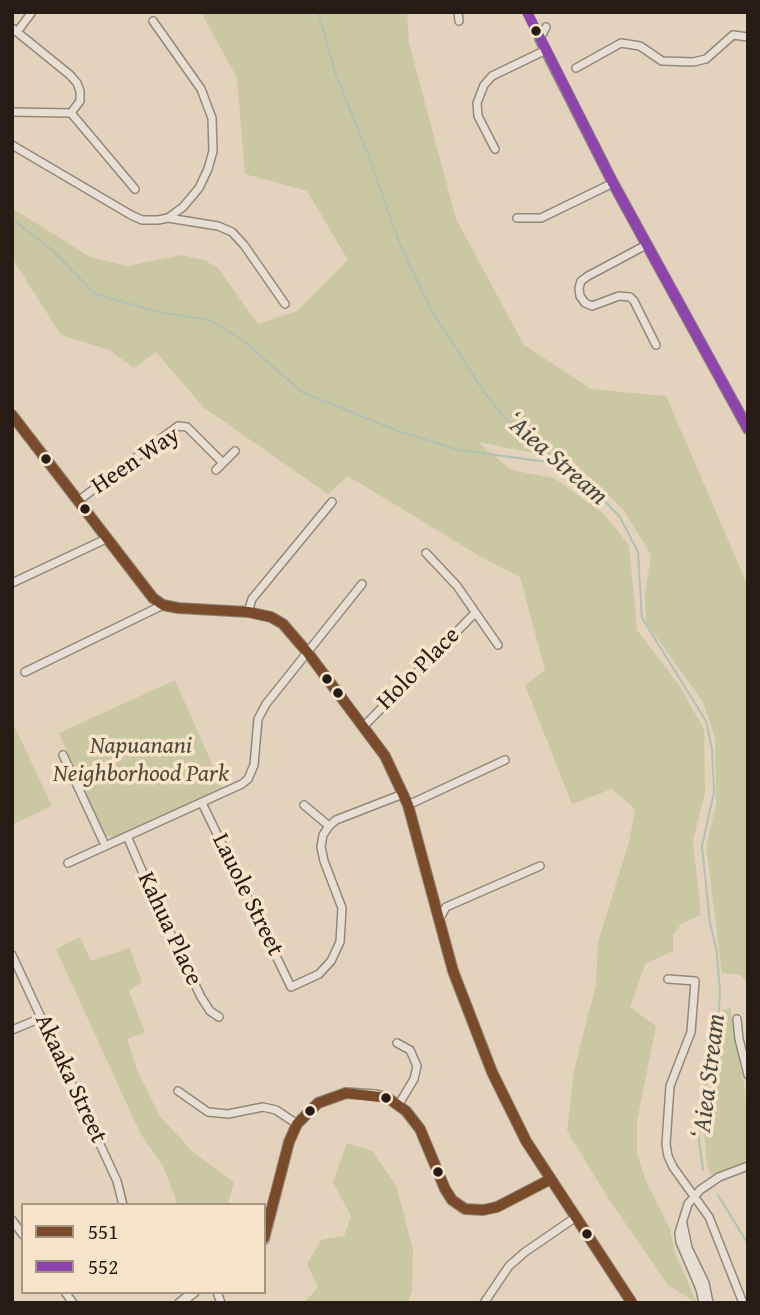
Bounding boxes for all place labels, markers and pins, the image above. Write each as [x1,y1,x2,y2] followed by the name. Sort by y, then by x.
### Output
[529,24,543,38] unlabelled marker
[39,452,53,466] unlabelled marker
[78,502,92,516] unlabelled marker
[320,672,334,686] unlabelled marker
[331,686,345,700] unlabelled marker
[379,1091,393,1105] unlabelled marker
[303,1104,317,1118] unlabelled marker
[431,1165,445,1179] unlabelled marker
[580,1227,594,1241] unlabelled marker

